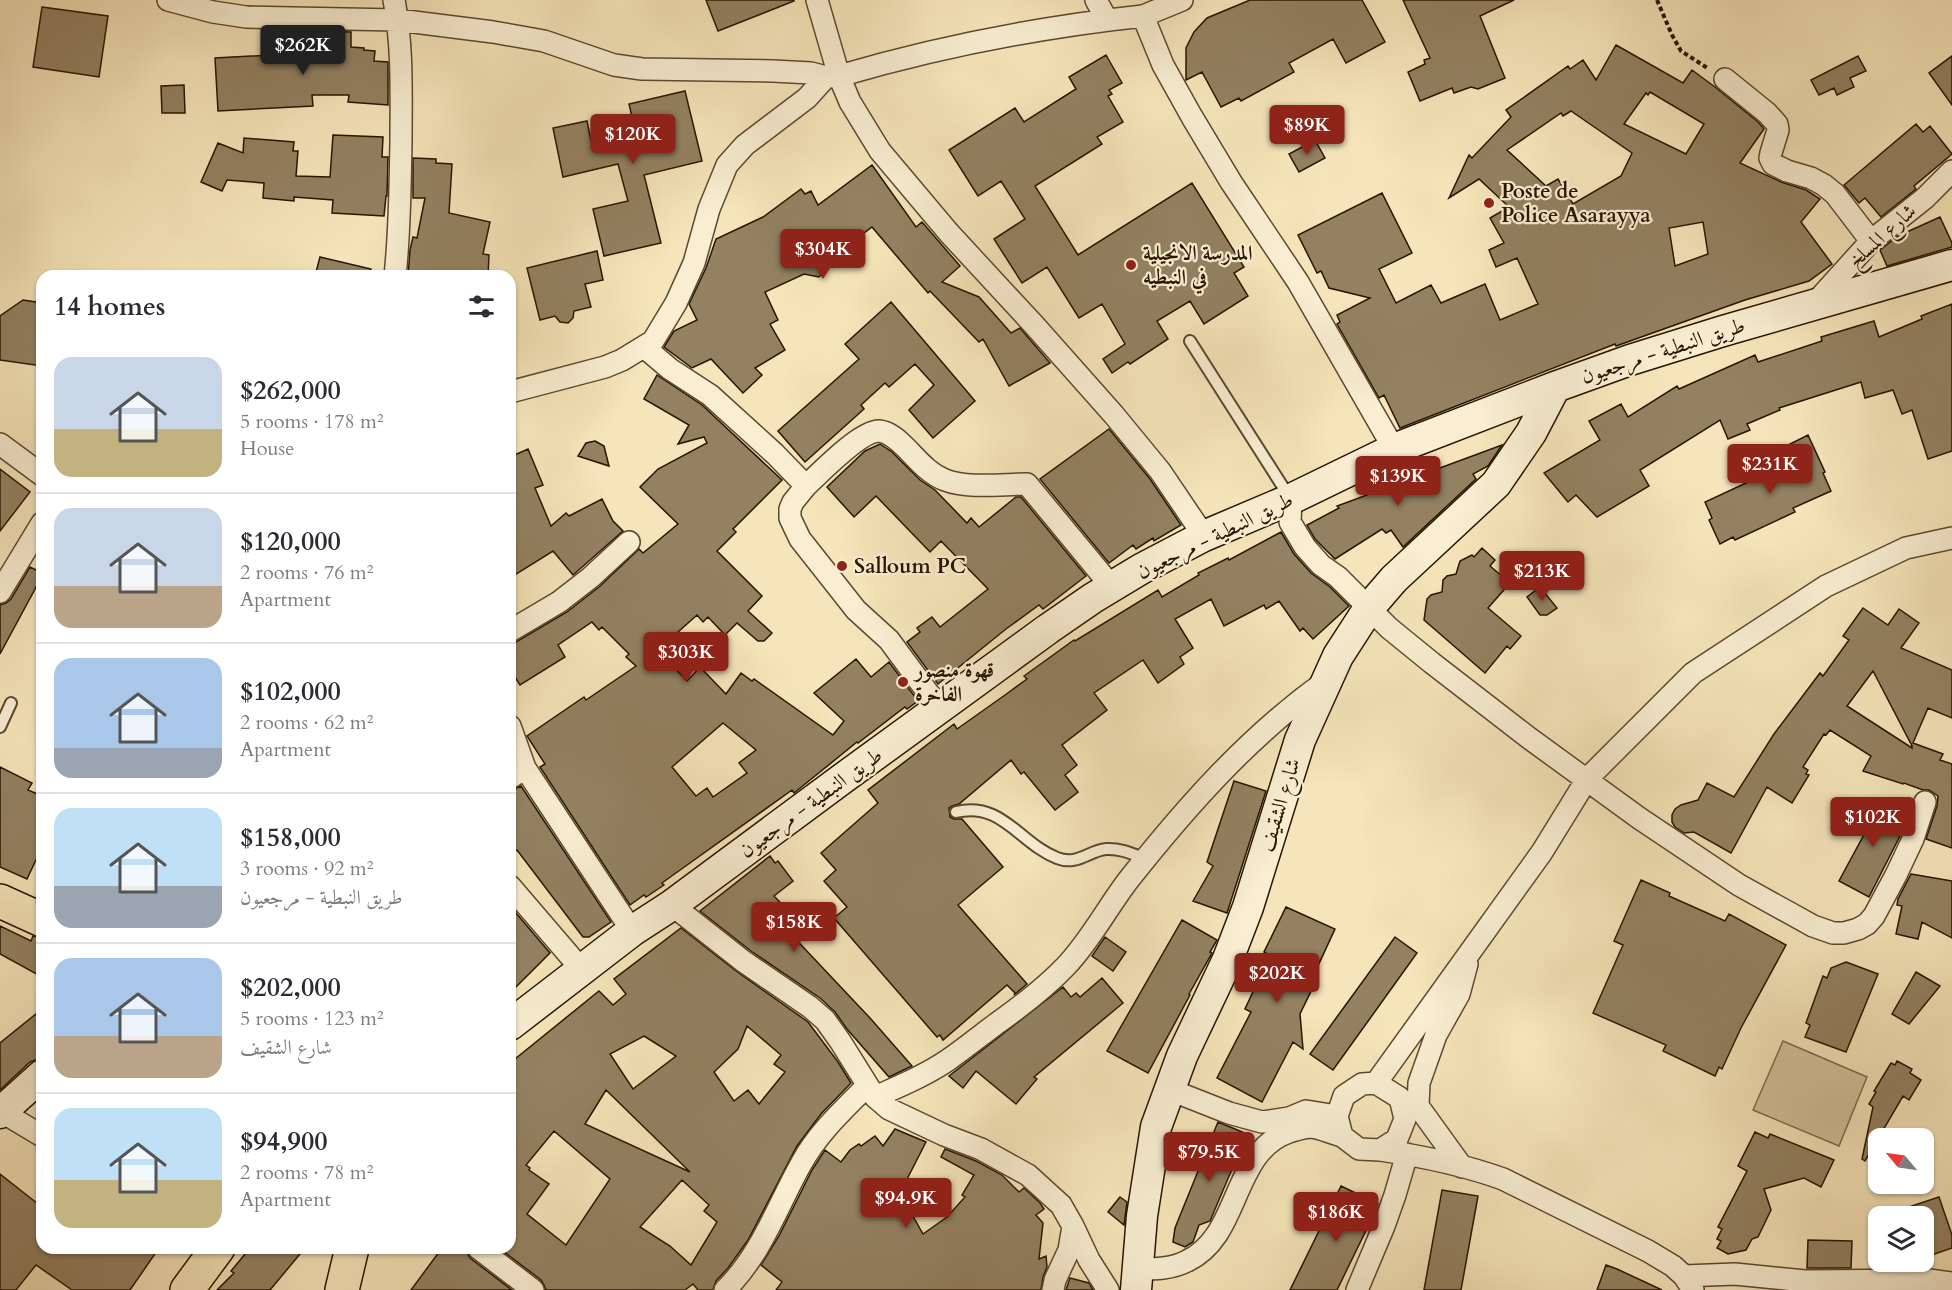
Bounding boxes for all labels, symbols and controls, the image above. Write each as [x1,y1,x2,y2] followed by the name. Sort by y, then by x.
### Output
[261,25,345,76] pin: $262K
[274,31,332,58] text: $262K
[1271,105,1343,156] pin: $89K
[1284,111,1330,138] text: $89K
[591,114,675,165] pin: $120K
[604,120,662,147] text: $120K
[1501,177,1651,230] place label: Poste de Police Asarayya
[1482,196,1496,210] marker: Poste de Police Asarayya
[1841,197,1925,278] street label: شارع المسلخ
[781,229,865,280] pin: $304K
[794,235,852,262] text: $304K
[1143,239,1253,295] place label: المدرسة الانجيلية في النبطيه
[1124,258,1138,272] marker: المدرسة الانجيلية في النبطيه
[54,289,165,324] text: 14 homes
[465,290,498,323] icon: filters
[1577,311,1749,391] street label: طريق النبطية - مرجعيون
[240,373,341,408] text: $262,000
[102,381,174,453] icon: home
[240,408,384,435] text: 5 rooms · 178 m²
[240,435,294,462] text: House
[1728,444,1812,495] pin: $231K
[1741,450,1799,477] text: $231K
[1356,456,1440,507] pin: $139K
[1369,462,1427,489] text: $139K
[1132,486,1298,586] street label: طريق النبطية - مرجعيون
[240,524,341,559] text: $120,000
[102,532,174,604] icon: home
[1500,551,1584,602] pin: $213K
[854,552,966,581] place label: Salloum PC
[1513,557,1571,584] text: $213K
[240,559,373,586] text: 2 rooms · 76 m²
[835,559,849,573] marker: Salloum PC
[240,586,331,613] text: Apartment
[644,632,728,683] pin: $303K
[657,638,715,665] text: $303K
[913,656,994,709] place label: قهوة منصور الفاخرة
[240,674,341,709] text: $102,000
[896,675,910,689] marker: قهوة منصور الفاخرة
[102,682,174,754] icon: home
[240,709,373,736] text: 2 rooms · 62 m²
[240,736,331,763] text: Apartment
[733,741,889,865] street label: طريق النبطية - مرجعيون
[1252,755,1311,856] street label: شارع الشقيف
[1831,797,1915,848] pin: $102K
[1844,803,1902,830] text: $102K
[240,820,341,855] text: $158,000
[102,832,174,904] icon: home
[240,855,373,882] text: 3 rooms · 92 m²
[240,884,403,911] text: طريق النبطية - مرجعيون
[752,902,836,953] pin: $158K
[765,908,823,935] text: $158K
[1235,953,1319,1004] pin: $202K
[1248,959,1306,986] text: $202K
[240,970,341,1005] text: $202,000
[102,982,174,1054] icon: home
[240,1005,384,1032] text: 5 rooms · 123 m²
[240,1034,332,1061] text: شارع الشقيف
[240,1124,328,1159] text: $94,900
[1868,1128,1934,1194] north arrow
[1868,1128,1934,1272] map controls
[102,1132,174,1204] icon: home
[1160,1132,1258,1183] pin: $79.5K
[1178,1138,1240,1165] text: $79.5K
[240,1159,373,1186] text: 2 rooms · 78 m²
[857,1178,955,1229] pin: $94.9K
[875,1184,937,1211] text: $94.9K
[240,1186,331,1213] text: Apartment
[1294,1192,1378,1243] pin: $186K
[1307,1198,1365,1225] text: $186K
[1868,1206,1934,1272] button: layers

